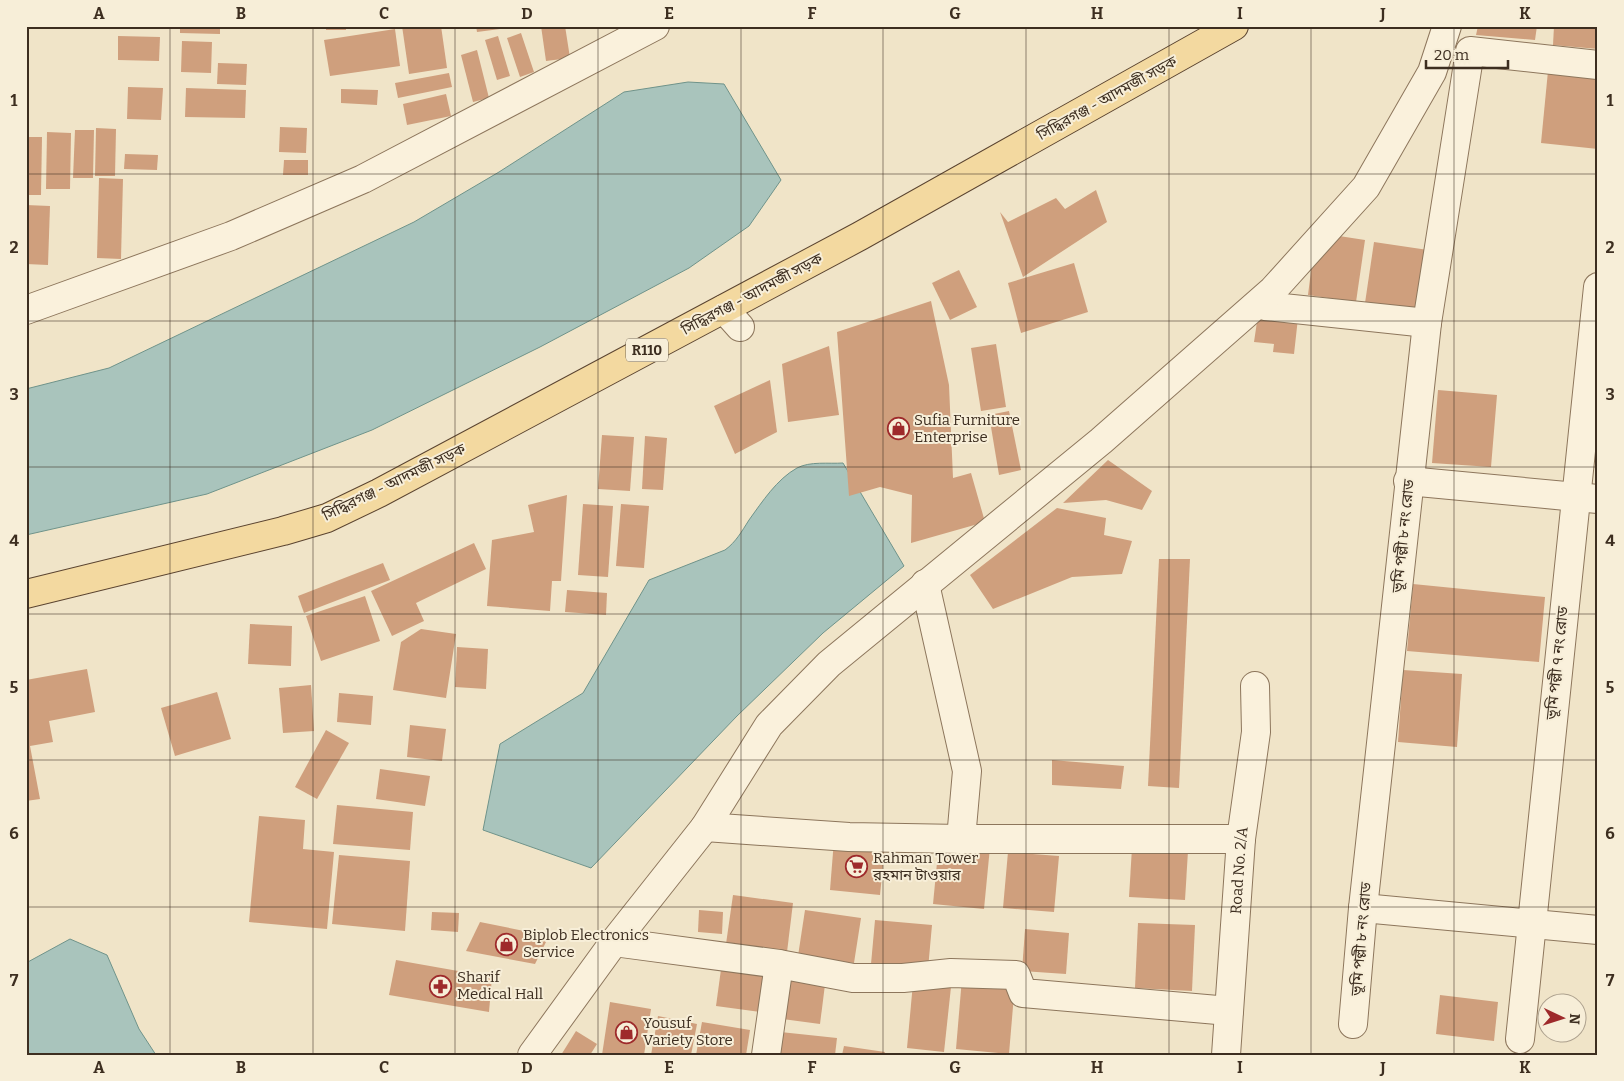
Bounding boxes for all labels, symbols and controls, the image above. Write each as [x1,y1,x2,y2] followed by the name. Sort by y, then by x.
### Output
[93,4,105,23] text: A
[236,4,246,23] text: B
[379,4,389,23] text: C
[521,4,533,23] text: D
[664,4,674,23] text: E
[808,4,817,23] text: F
[949,4,961,23] text: G
[1091,4,1104,23] text: H
[1237,4,1243,23] text: I
[1379,4,1386,23] text: J
[1519,4,1531,23] text: K
[1426,38,1509,70] scale bar
[1434,46,1470,64] text: 20 m
[1033,52,1181,144] street label: সিদ্ধিরগঞ্জ - আদমজী সড়ক
[11,91,18,110] text: 1
[1607,91,1614,110] text: 1
[9,238,19,257] text: 2
[1605,238,1615,257] text: 2
[678,249,826,339] street label: সিদ্ধিরগঞ্জ - আদমজী সড়ক
[626,338,668,362] road number: R110
[9,385,19,404] text: 3
[1605,385,1615,404] text: 3
[914,411,1020,446] place label: Sufia Furniture Enterprise
[886,417,910,441] shop icon: Sufia Furniture Enterprise
[319,439,469,525] street label: সিদ্ধিরগঞ্জ - আদমজী সড়ক
[1388,478,1418,595] street label: ভূমি পল্লী ৮ নং রোড
[9,531,19,550] text: 4
[1605,531,1615,550] text: 4
[1542,605,1572,722] street label: ভূমি পল্লী ৭ নং রোড
[10,678,19,697] text: 5
[1606,678,1615,697] text: 5
[9,824,19,843] text: 6
[1605,824,1615,843] text: 6
[1227,825,1252,915] street label: Road No. 2/A
[872,849,978,884] place label: Rahman Tower রহমান টাওয়ার
[845,855,869,879] supermarket icon: Rahman Tower রহমান টাওয়ার
[1347,881,1375,998] street label: ভূমি পল্লী ৮ নং রোড
[523,926,649,961] place label: Biplob Electronics Service
[495,932,519,956] shop icon: Biplob Electronics Service
[457,968,543,1003] place label: Sharif Medical Hall
[10,971,19,990] text: 7
[1606,971,1615,990] text: 7
[429,974,453,998] pharmacy icon: Sharif Medical Hall
[1536,994,1586,1044] north arrow
[1566,1013,1583,1025] text: N
[643,1014,733,1049] place label: Yousuf Variety Store
[615,1020,639,1044] shop icon: Yousuf Variety Store
[93,1058,105,1077] text: A
[236,1058,246,1077] text: B
[379,1058,389,1077] text: C
[521,1058,533,1077] text: D
[664,1058,674,1077] text: E
[808,1058,817,1077] text: F
[949,1058,961,1077] text: G
[1091,1058,1104,1077] text: H
[1237,1058,1243,1077] text: I
[1379,1058,1386,1077] text: J
[1519,1058,1531,1077] text: K

